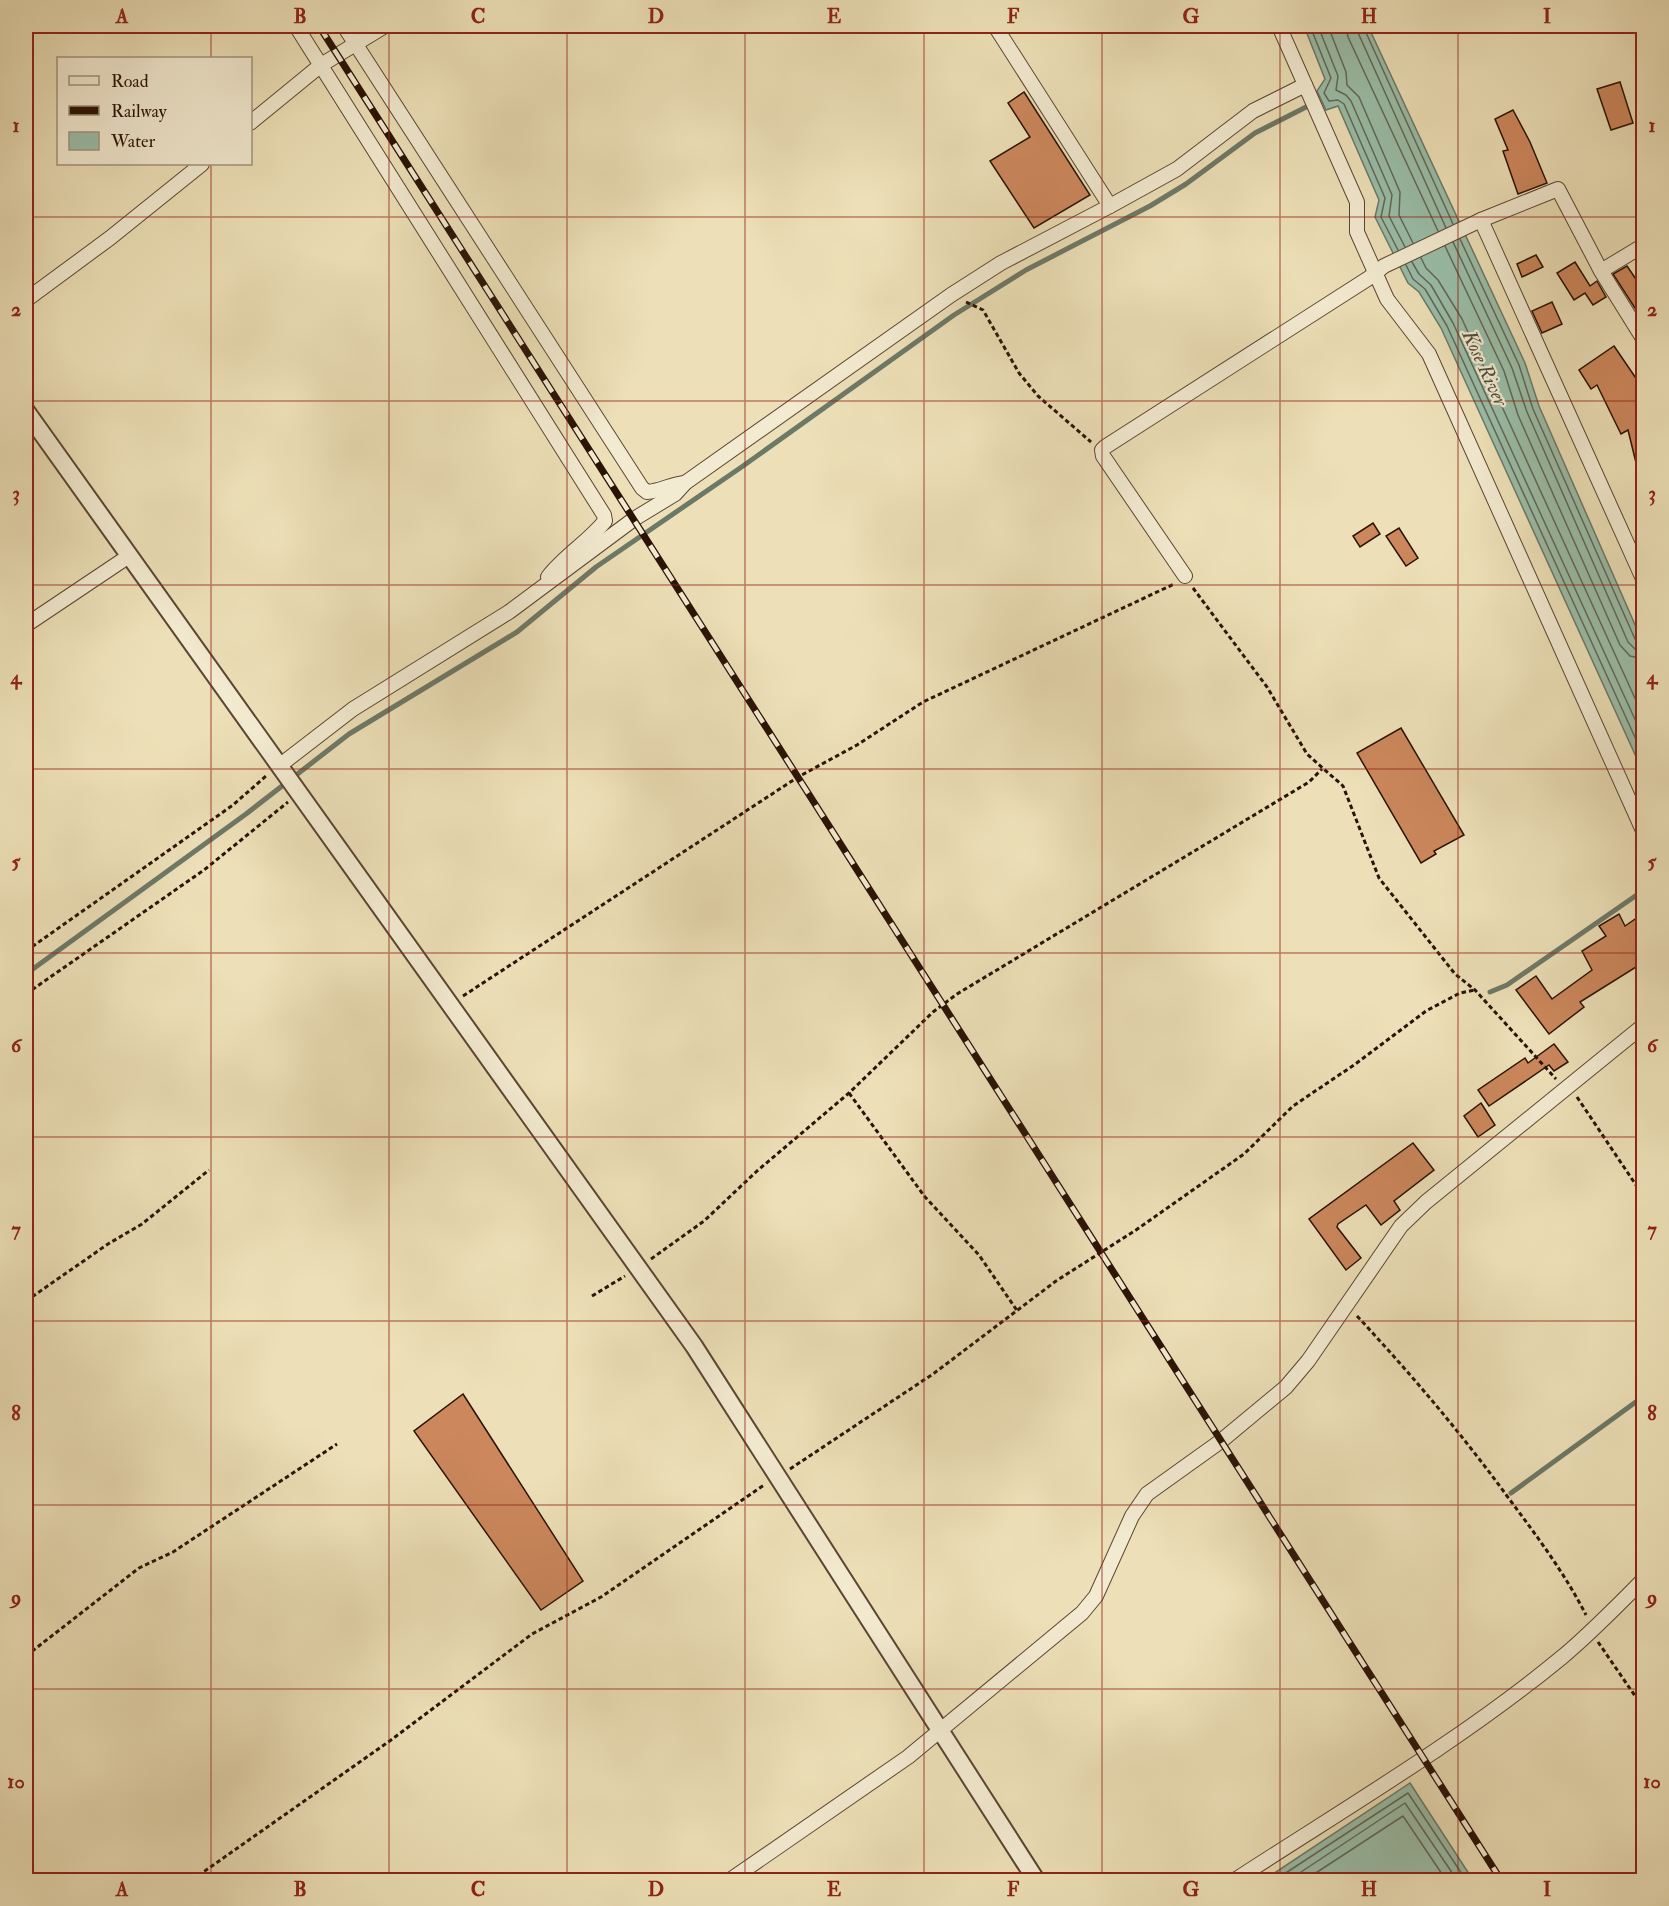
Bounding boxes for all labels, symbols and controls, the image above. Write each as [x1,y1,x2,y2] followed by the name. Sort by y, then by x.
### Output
[115,4,129,29] text: A
[293,4,307,29] text: B
[471,4,485,29] text: C
[648,4,664,29] text: D
[827,4,842,29] text: E
[1007,4,1020,29] text: F
[1183,4,1200,29] text: G
[1361,4,1377,29] text: H
[1543,4,1551,29] text: I
[57,57,252,165] legend
[111,70,149,93] text: Road
[111,100,168,123] text: Railway
[12,113,20,138] text: 1
[1648,113,1656,138] text: 1
[110,130,155,153] text: Water
[11,297,21,322] text: 2
[1647,297,1657,322] text: 2
[1456,325,1514,411] water label: Kose River
[12,481,20,506] text: 3
[1648,481,1656,506] text: 3
[10,665,23,690] text: 4
[1646,665,1659,690] text: 4
[12,849,22,874] text: 5
[1648,849,1658,874] text: 5
[11,1033,23,1058] text: 6
[1647,1033,1659,1058] text: 6
[11,1217,21,1242] text: 7
[1647,1217,1657,1242] text: 7
[11,1401,21,1426] text: 8
[1647,1401,1657,1426] text: 8
[9,1585,21,1610] text: 9
[1645,1585,1657,1610] text: 9
[7,1769,25,1794] text: 10
[1643,1769,1661,1794] text: 10
[115,1877,129,1902] text: A
[293,1877,307,1902] text: B
[471,1877,485,1902] text: C
[648,1877,664,1902] text: D
[827,1877,842,1902] text: E
[1007,1877,1020,1902] text: F
[1183,1877,1200,1902] text: G
[1361,1877,1377,1902] text: H
[1543,1877,1551,1902] text: I

